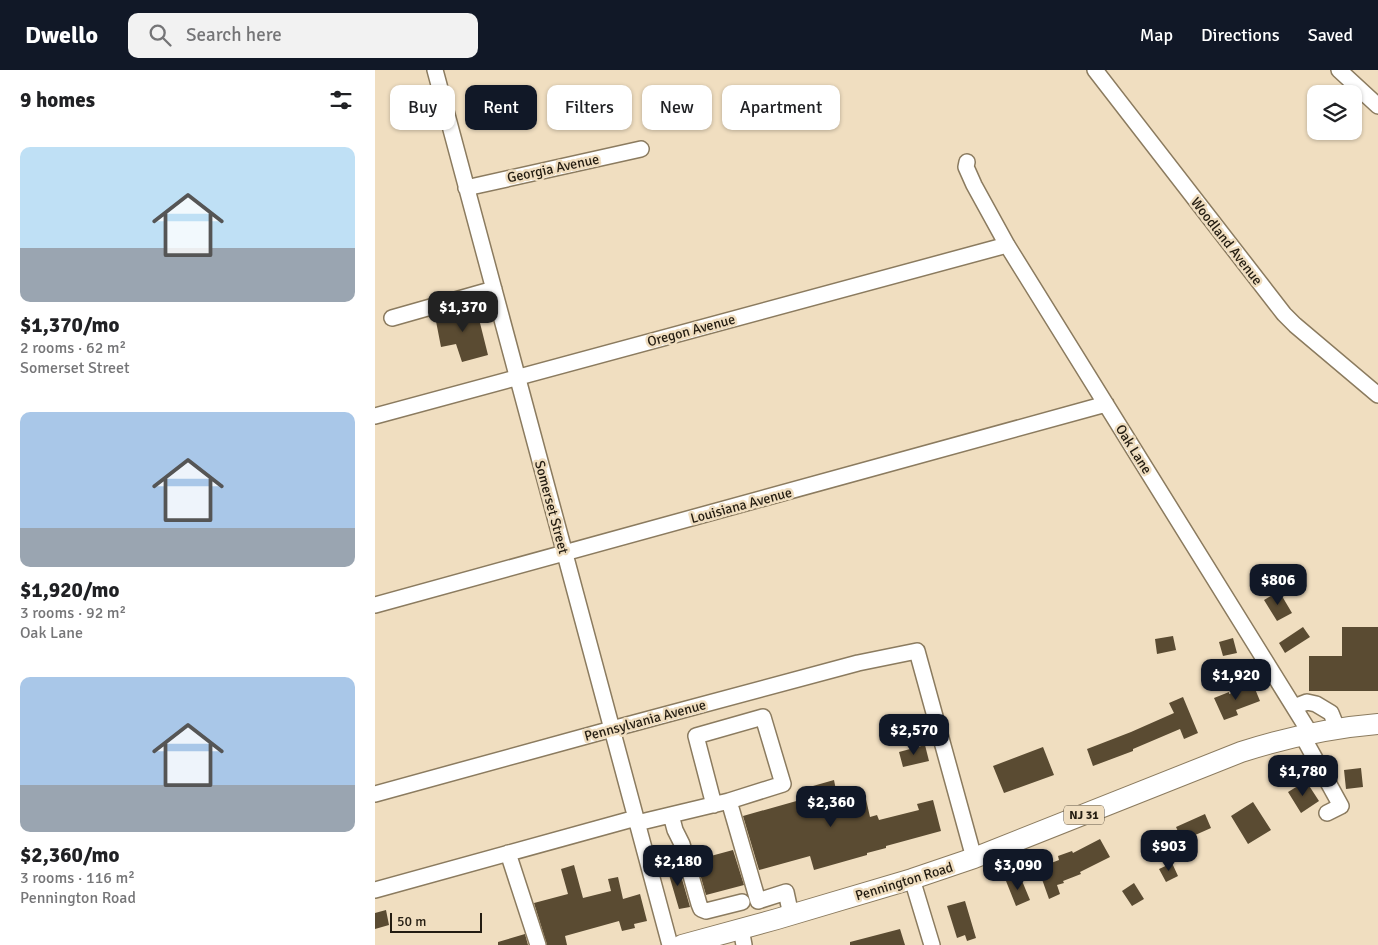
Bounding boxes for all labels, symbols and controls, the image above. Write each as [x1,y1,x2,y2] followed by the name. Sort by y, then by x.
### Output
[128,13,478,58] search box
[25,20,98,50] text: Dwello
[146,21,174,49] icon: search
[186,23,282,47] text: Search here
[1140,24,1173,46] text: Map
[1201,24,1280,46] text: Directions
[1308,24,1353,46] text: Saved
[390,85,455,130] chip: Buy
[465,85,537,130] chip: Rent
[547,85,632,130] chip: Filters
[642,85,712,130] chip: New
[722,85,840,130] chip: Apartment
[1307,85,1362,140] map controls
[1307,85,1362,140] button: layers
[327,86,355,114] icon: filters
[20,87,95,113] text: 9 homes
[506,150,601,187] street label: Georgia Avenue
[143,180,233,270] icon: home
[1187,194,1266,289] street label: Woodland Avenue
[422,290,504,333] pin: $1,370
[439,297,487,317] text: $1,370
[645,311,737,350] street label: Oregon Avenue
[20,312,119,338] text: $1,370/mo
[20,338,126,358] text: 2 rooms · 62 m²
[20,358,130,378] text: Somerset Street
[1112,421,1155,477] street label: Oak Lane
[143,445,233,535] icon: home
[531,459,572,556] street label: Somerset Street
[689,484,794,527] street label: Louisiana Avenue
[1248,564,1308,606] pin: $806
[1261,570,1295,590] text: $806
[20,577,119,603] text: $1,920/mo
[20,603,126,623] text: 3 rooms · 92 m²
[20,623,83,643] text: Oak Lane
[1195,658,1277,701] pin: $1,920
[1212,665,1260,685] text: $1,920
[582,696,708,745] street label: Pennsylvania Avenue
[143,710,233,800] icon: home
[873,714,955,756] pin: $2,570
[890,720,938,740] text: $2,570
[1262,754,1344,797] pin: $1,780
[1279,761,1327,781] text: $1,780
[790,786,872,828] pin: $2,360
[807,792,855,812] text: $2,360
[1064,806,1104,824] road number: NJ 31
[1139,830,1199,872] pin: $903
[1152,836,1186,856] text: $903
[20,842,119,868] text: $2,360/mo
[637,844,719,887] pin: $2,180
[977,848,1059,891] pin: $3,090
[654,851,702,871] text: $2,180
[994,855,1042,875] text: $3,090
[853,859,955,904] street label: Pennington Road
[20,868,135,888] text: 3 rooms · 116 m²
[20,888,136,908] text: Pennington Road
[390,910,483,933] scale bar
[397,913,426,930] text: 50 m

